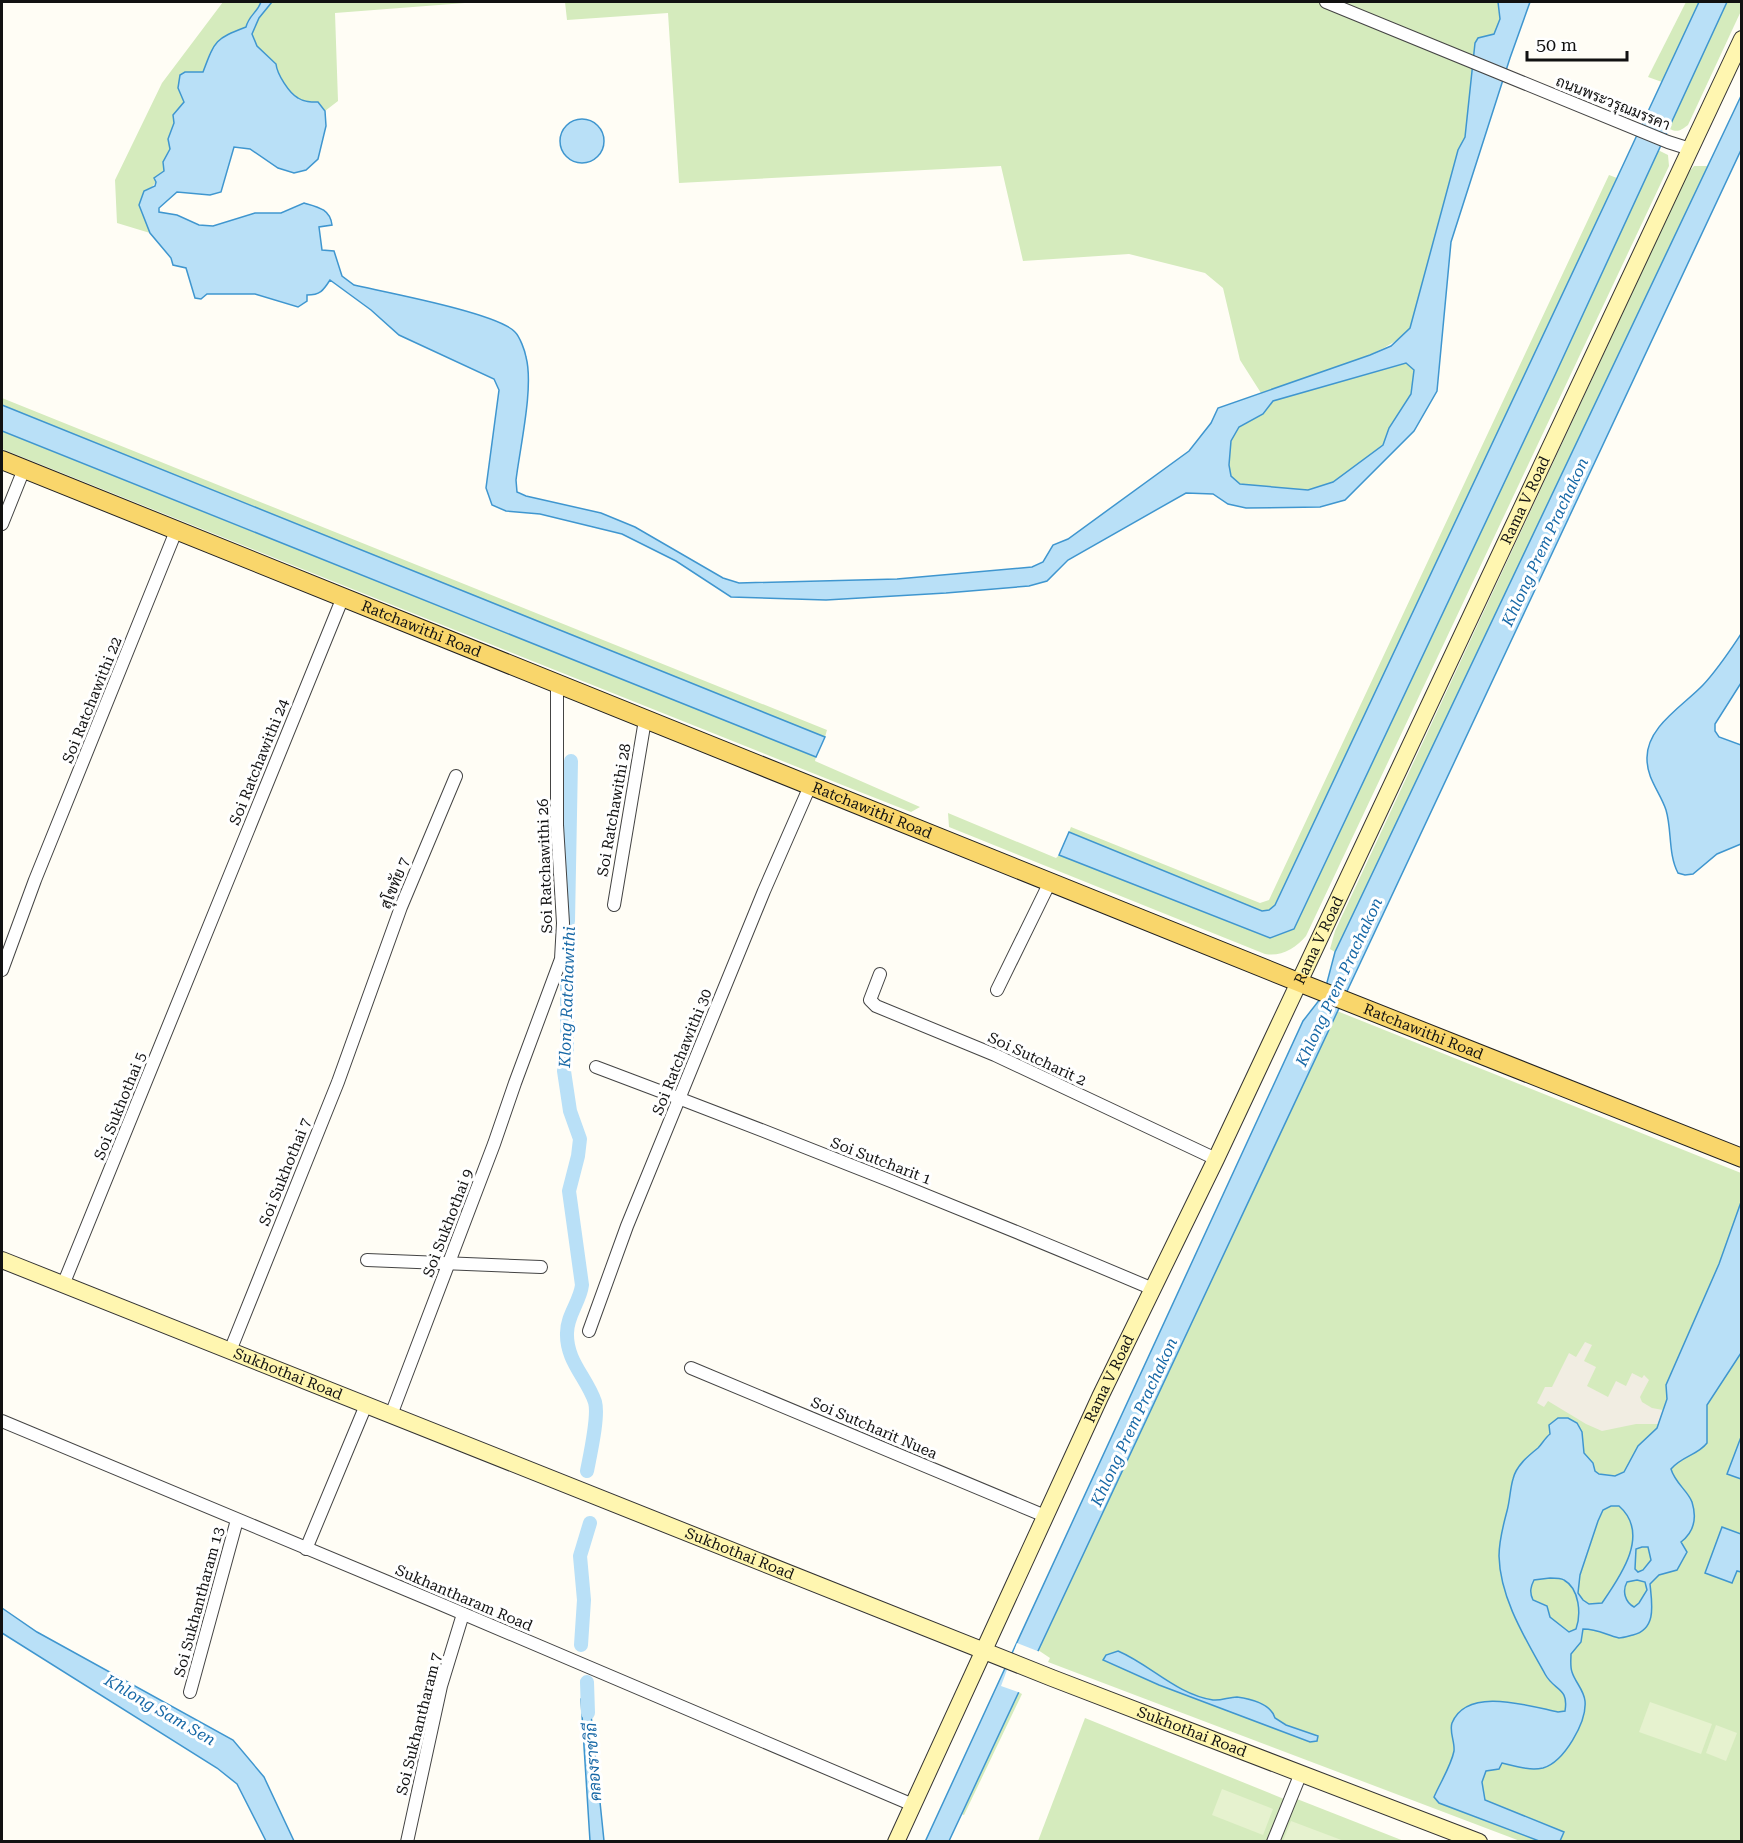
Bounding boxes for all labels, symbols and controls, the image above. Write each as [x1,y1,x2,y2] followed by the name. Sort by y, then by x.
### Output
[1527,24,1628,62] scale bar
[1536,34,1577,55] text: 50 m
[1553,72,1673,136] street label: ถนนพระวรุณมรรคา
[1497,453,1554,547] street label: Rama V Road
[1497,455,1592,630] water label: Khlong Prem Prachakon
[359,597,484,661] street label: Ratchawithi Road
[58,634,126,766] street label: Soi Ratchawithi 22
[225,696,293,828] street label: Soi Ratchawithi 24
[593,742,635,878] street label: Soi Ratchawithi 28
[810,778,935,843] street label: Ratchawithi Road
[534,798,556,934] street label: Soi Ratchawithi 26
[376,854,415,912] street label: สุโขทัย 7
[1290,893,1347,987] street label: Rama V Road
[1291,895,1386,1070] water label: Khlong Prem Prachakon
[555,926,579,1069] water label: Klong Ratchawithi
[648,986,716,1118] street label: Soi Ratchawithi 30
[1361,1000,1486,1064] street label: Ratchawithi Road
[985,1028,1089,1090] street label: Soi Sutcharit 2
[90,1050,150,1162] street label: Soi Sukhothai 5
[255,1116,315,1228] street label: Soi Sukhothai 7
[828,1134,934,1188] street label: Soi Sutcharit 1
[419,1166,477,1280] street label: Soi Sukhothai 9
[1081,1332,1138,1425] street label: Rama V Road
[1086,1335,1181,1510] water label: Khlong Prem Prachakon
[231,1344,346,1404] street label: Sukhothai Road
[808,1393,940,1463] street label: Soi Sutcharit Nuea
[683,1524,797,1584] street label: Sukhothai Road
[170,1525,228,1679] street label: Soi Sukhantharam 13
[393,1561,536,1635] street label: Sukhantharam Road
[393,1651,445,1797] street label: Soi Sukhantharam 7
[100,1670,219,1749] water label: Khlong Sam Sen
[1135,1703,1249,1761] street label: Sukhothai Road
[579,1721,605,1802] water label: คลองราชวิถี

